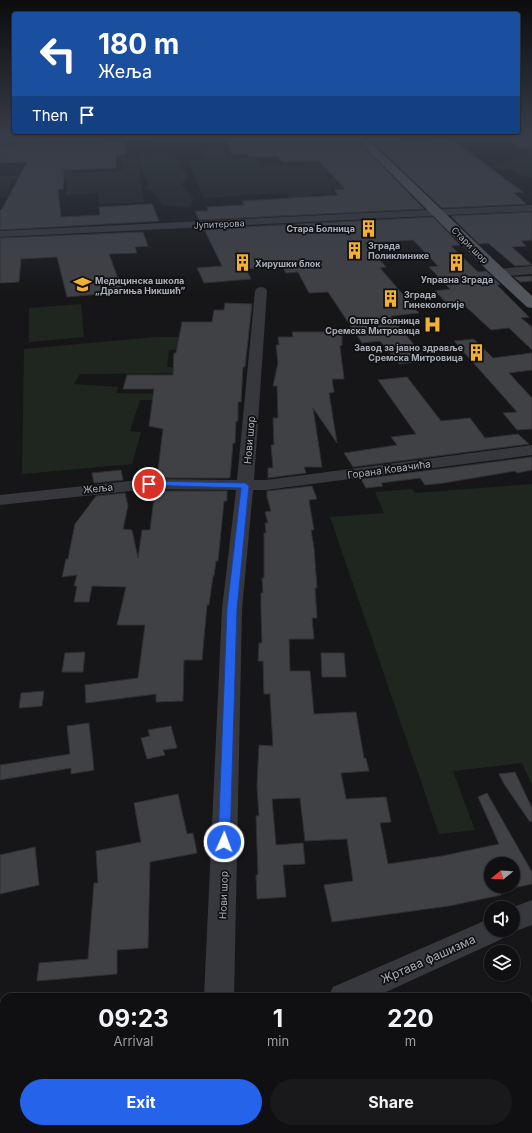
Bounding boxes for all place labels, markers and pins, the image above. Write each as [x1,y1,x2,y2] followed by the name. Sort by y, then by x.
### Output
[358,218,378,238] building icon: Стара Болница
[286,223,355,234] place label: Стара Болница
[345,240,365,260] building icon: Зграда Поликлинике
[368,240,430,261] place label: Зграда Поликлинике
[447,252,467,272] building icon: Управна Зграда
[232,253,252,273] building icon: Хирушки блок
[255,258,321,269] place label: Хирушки блок
[421,274,493,285] place label: Управна Зграда
[72,275,92,295] school or university icon: Медицинска школа „Драгиња Никшић”
[95,275,186,296] place label: Медицинска школа „Драгиња Никшић”
[381,289,401,309] building icon: Зграда Гинекологије
[404,289,465,310] place label: Зграда Гинекологије
[325,315,420,336] place label: Општа болница Сремска Митровица
[423,315,443,335] hospital icon: Општа болница Сремска Митровица
[354,342,464,363] place label: Завод за јавно здравље Сремска Митровица
[466,342,486,362] building icon: Завод за јавно здравље Сремска Митровица
[132,467,166,501] pin

